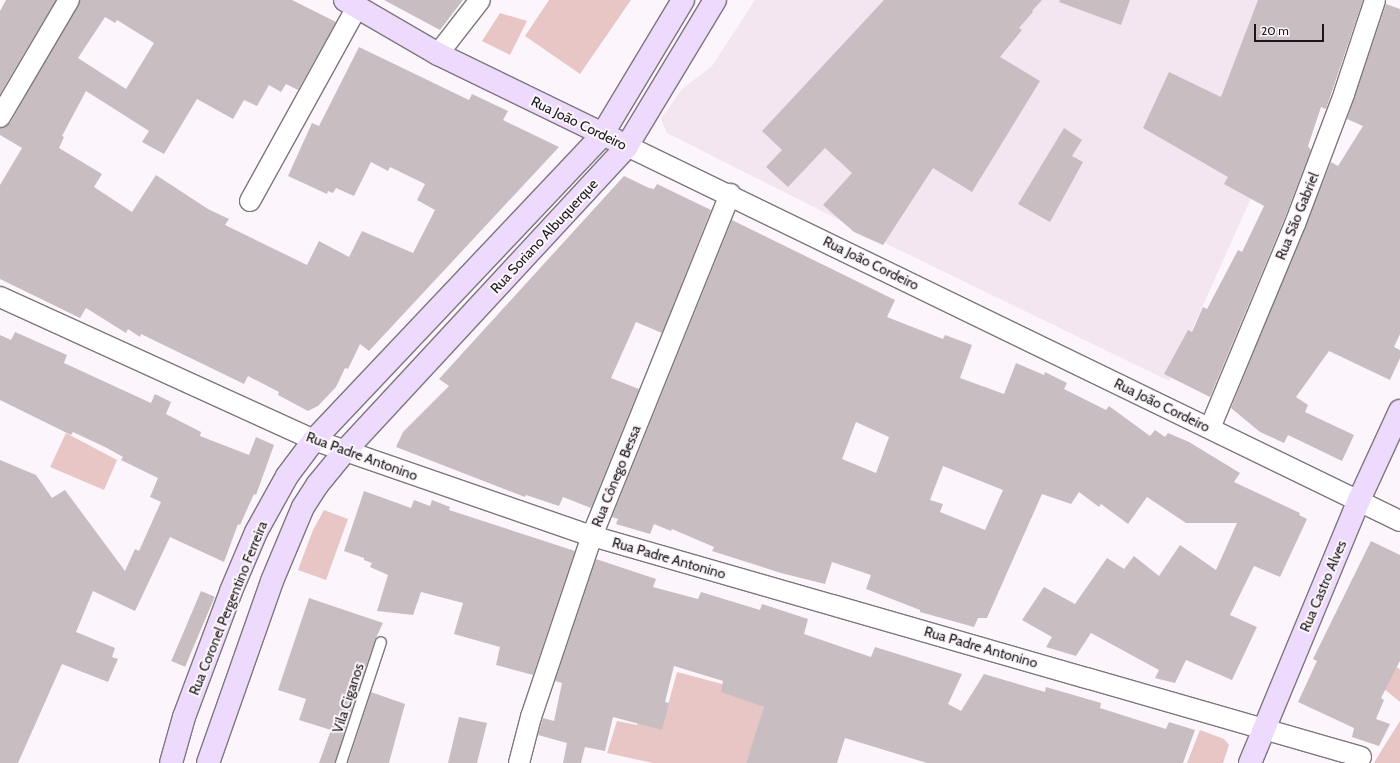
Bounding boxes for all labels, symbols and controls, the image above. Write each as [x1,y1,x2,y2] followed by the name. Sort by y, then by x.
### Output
[1256,16,1326,42] scale bar
[1261,23,1289,38] text: 20 m
[528,93,630,153] street label: Rua João Cordeiro
[1272,170,1322,262] street label: Rua São Gabriel
[487,175,601,297] street label: Rua Soriano Albuquerque
[820,233,922,293] street label: Rua João Cordeiro
[1111,375,1213,435] street label: Rua João Cordeiro
[588,423,644,529] street label: Rua Cônego Bessa
[304,428,420,484] street label: Rua Padre Antonino
[185,519,271,697] street label: Rua Coronel Pergentino Ferreira
[610,534,728,582] street label: Rua Padre Antonino
[1296,538,1350,634] street label: Rua Castro Alves
[922,623,1040,671] street label: Rua Padre Antonino
[329,661,367,735] street label: Vila Ciganos

